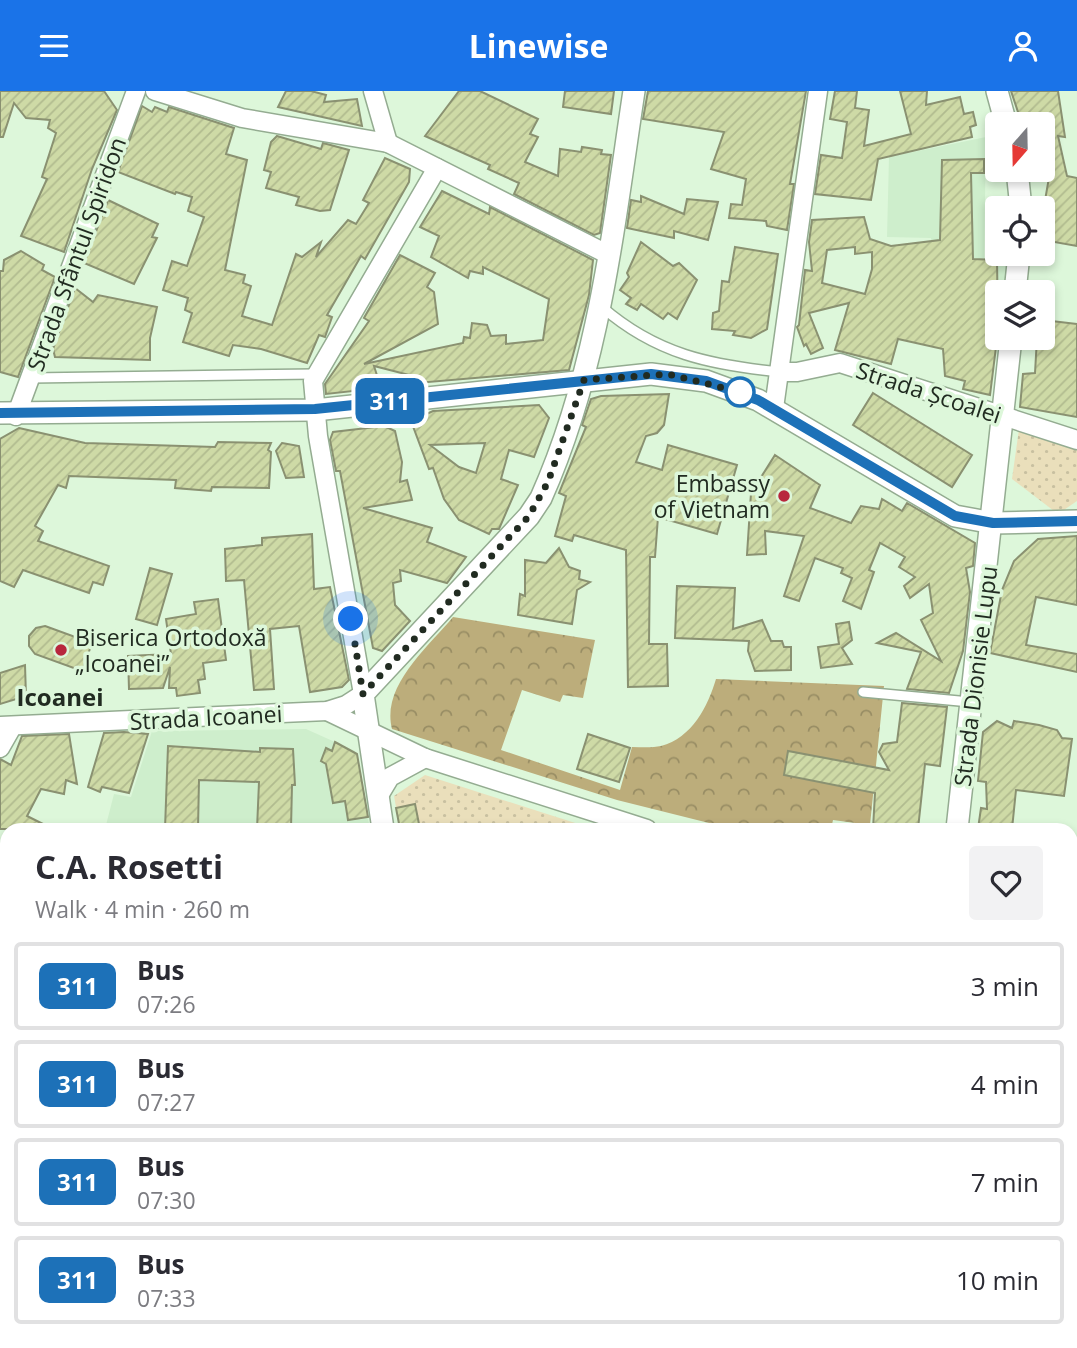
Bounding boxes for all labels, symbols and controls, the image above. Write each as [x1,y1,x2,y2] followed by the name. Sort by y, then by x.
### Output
[469,24,608,67] text: Linewise
[35,27,73,65] icon: menu
[1004,27,1042,65] icon: person
[985,112,1055,182] north arrow
[985,112,1055,350] map controls
[19,133,133,375] street label: Strada Sfântul Spiridon
[985,196,1055,266] button: locate
[985,280,1055,350] button: layers
[852,354,1006,430] street label: Strada Școalei
[725,377,755,407] unlabelled marker
[350,378,430,424] line badge: 311
[369,384,411,417] text: 311
[654,467,770,525] place label: Embassy of Vietnam
[776,488,792,504] marker: Embassy of Vietnam
[946,564,1004,788] street label: Strada Dionisie Lupu
[333,601,368,636] your location
[75,621,267,679] place label: Biserica Ortodoxă „Icoanei”
[53,642,69,658] marker: Biserica Ortodoxă „Icoanei”
[17,680,103,713] district label: Icoanei
[129,697,283,737] street label: Strada Icoanei
[35,844,223,889] text: C.A. Rosetti
[969,846,1043,920] button: heart
[35,893,250,925] text: Walk · 4 min · 260 m
[137,952,184,988] text: Bus
[971,968,1039,1004] text: 3 min
[57,969,98,1002] text: 311
[137,988,196,1020] text: 07:26
[137,1050,184,1086] text: Bus
[971,1066,1039,1102] text: 4 min
[57,1067,98,1100] text: 311
[137,1086,196,1118] text: 07:27
[137,1148,184,1184] text: Bus
[971,1164,1039,1200] text: 7 min
[57,1165,98,1198] text: 311
[137,1184,196,1216] text: 07:30
[137,1246,184,1282] text: Bus
[956,1262,1039,1298] text: 10 min
[57,1263,98,1296] text: 311
[137,1282,196,1314] text: 07:33

